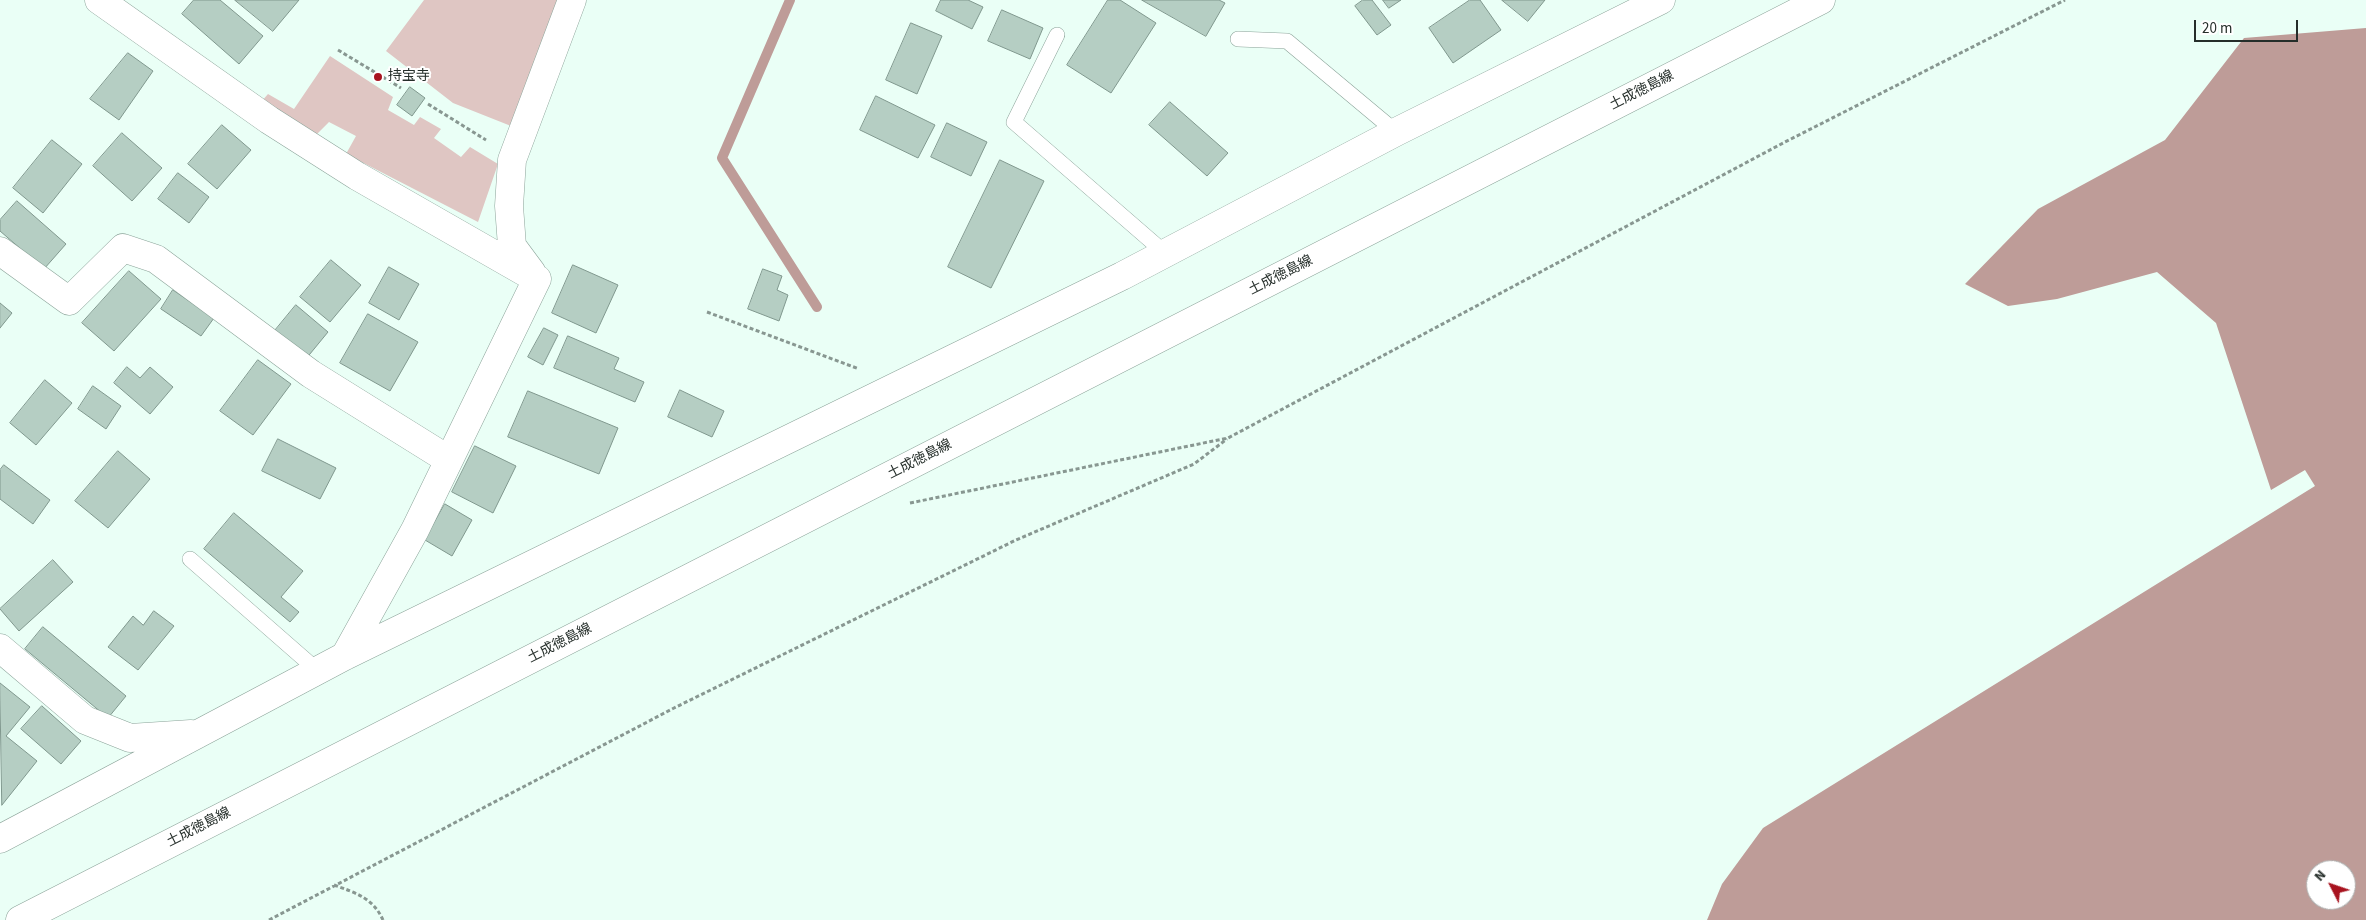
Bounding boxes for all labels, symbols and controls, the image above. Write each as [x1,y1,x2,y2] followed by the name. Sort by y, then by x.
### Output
[2196,10,2300,42] scale bar
[2202,18,2232,39] text: 20 m
[1607,68,1677,114] street label: 土成徳島線
[388,69,430,85] place label: 持宝寺
[372,71,384,83] marker: 持宝寺
[1246,253,1316,299] street label: 土成徳島線
[885,437,955,483] street label: 土成徳島線
[525,621,595,667] street label: 土成徳島線
[164,805,234,851] street label: 土成徳島線
[2306,860,2356,910] north arrow
[2310,866,2331,886] text: N

